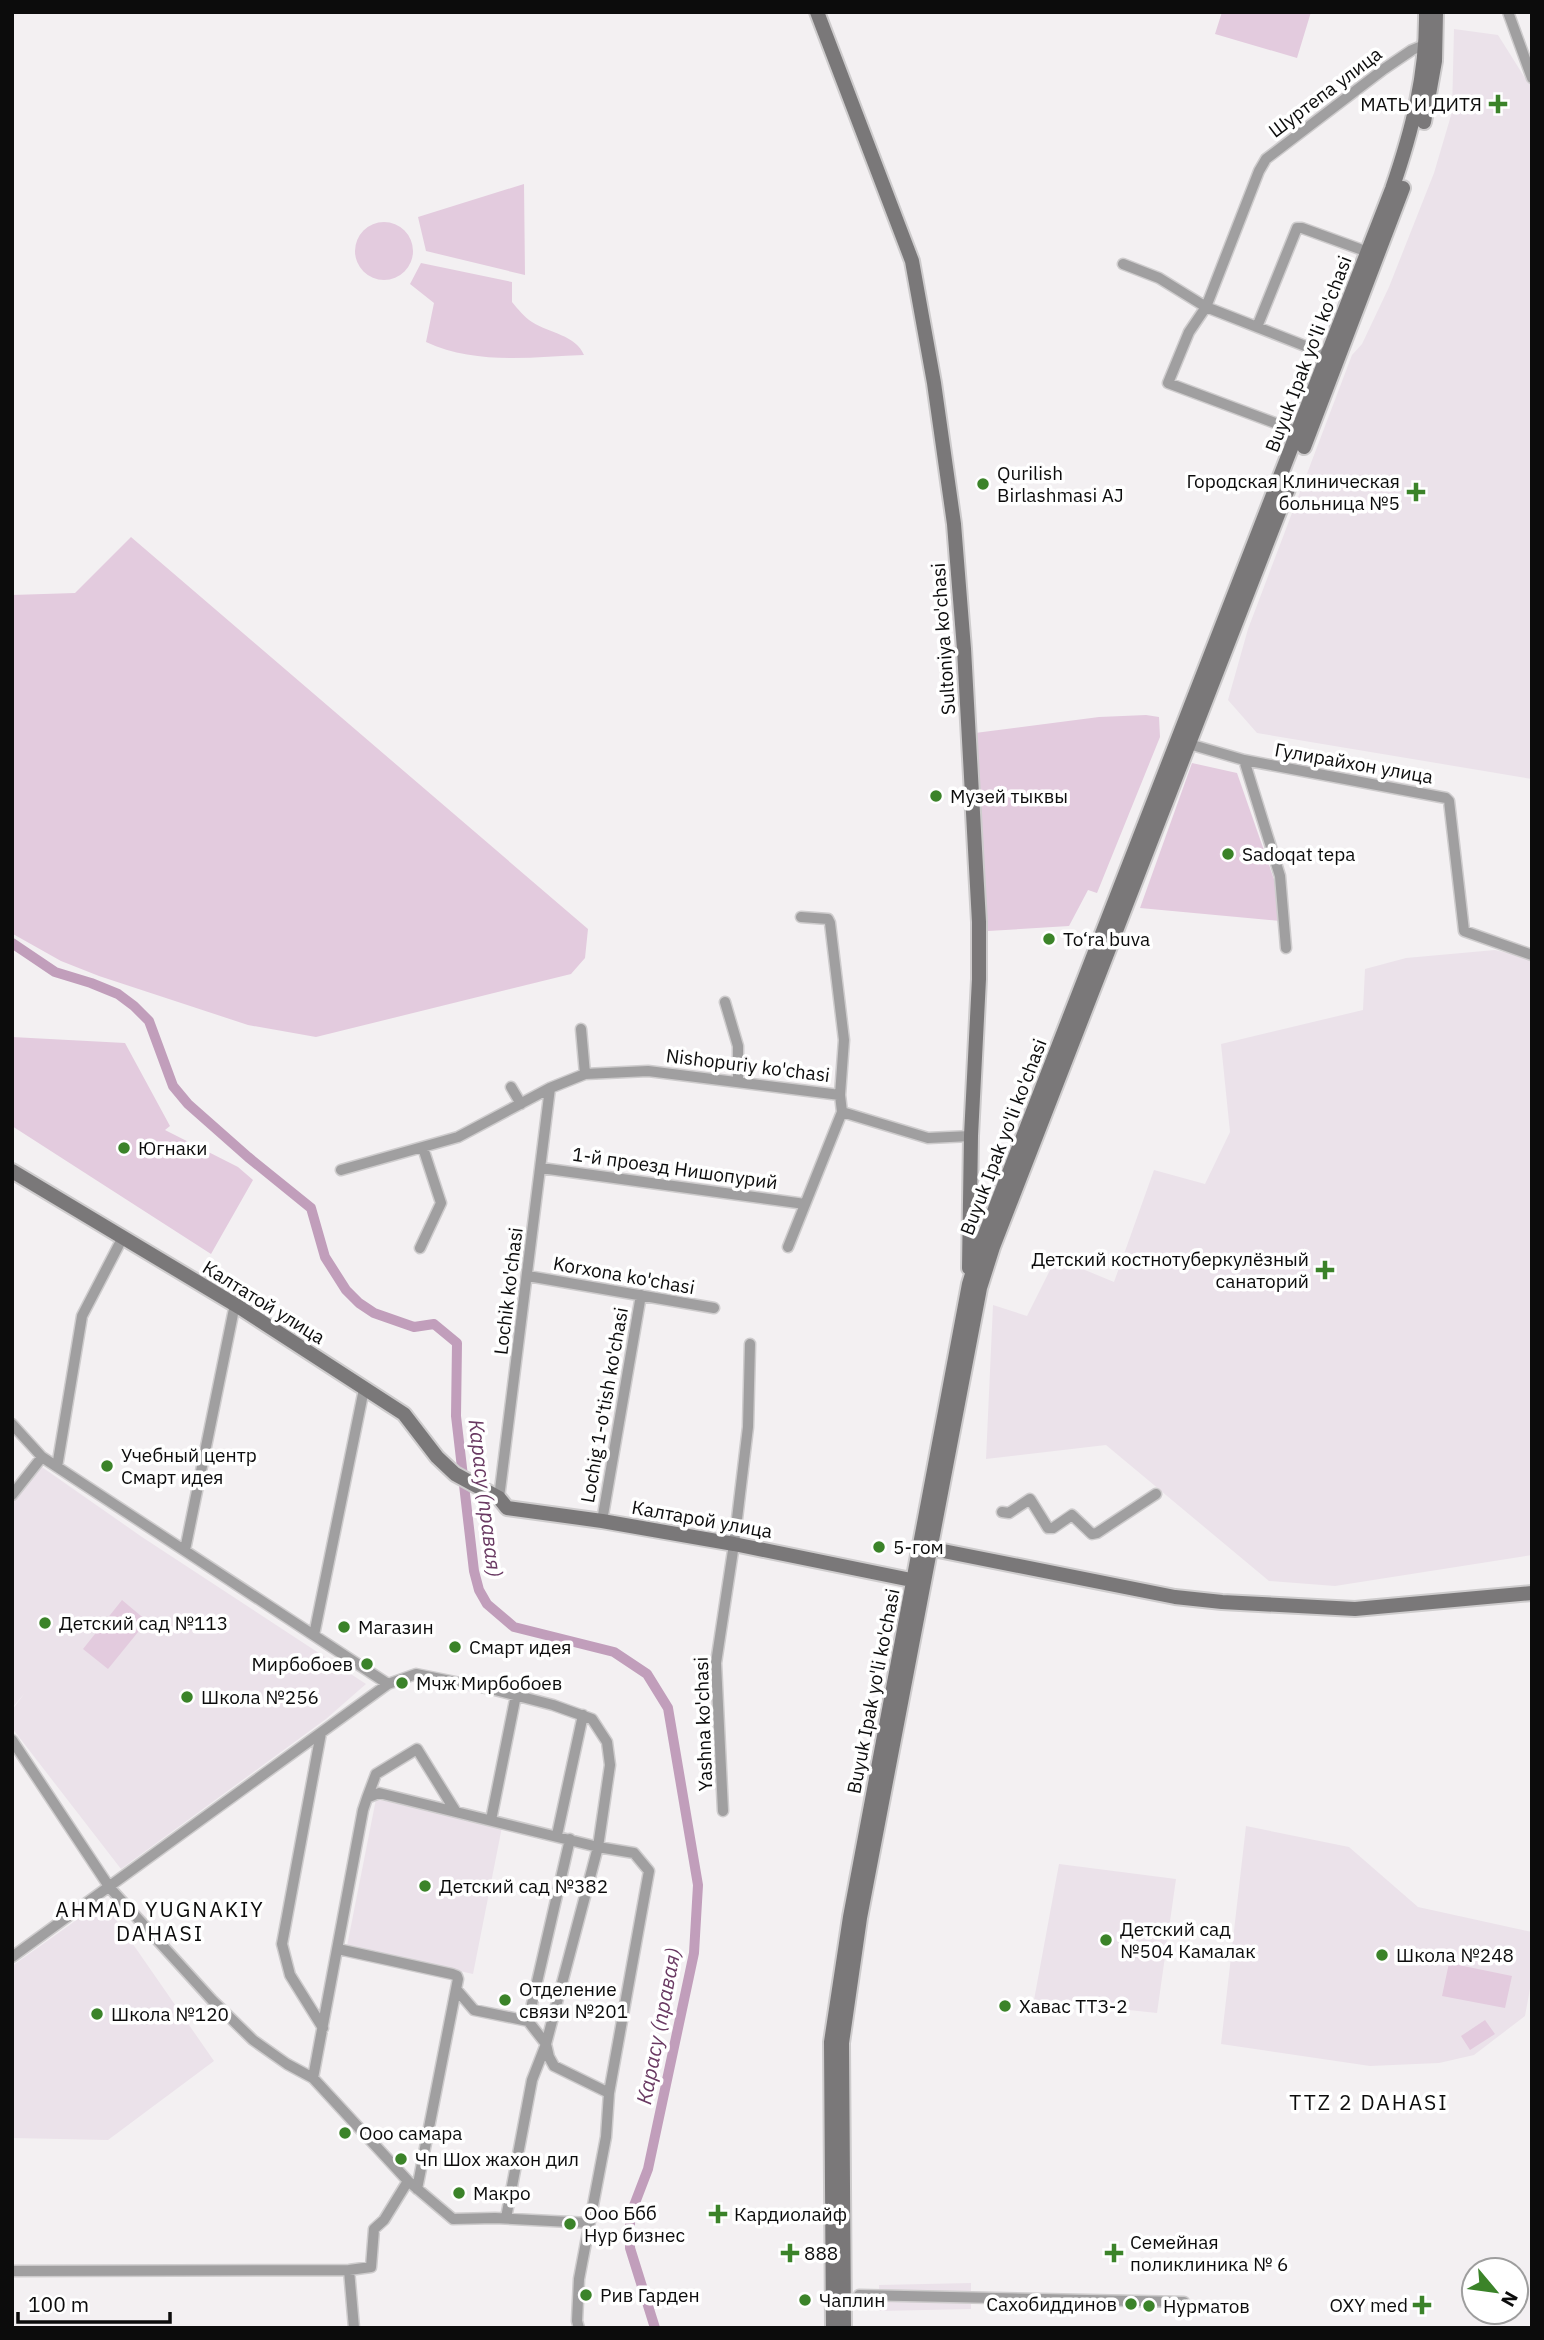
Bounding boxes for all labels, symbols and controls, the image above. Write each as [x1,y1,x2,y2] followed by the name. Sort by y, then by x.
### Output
[1264,42,1386,142] street label: Шуртепа улица
[1360,92,1482,116] place label: МАТЬ И ДИТЯ
[1488,94,1508,114] marker: МАТЬ И ДИТЯ
[1259,252,1357,456] street label: Buyuk Ipak yo'li ko'chasi
[997,461,1124,507] place label: Qurilish Birlashmasi AJ
[1186,469,1400,515] place label: Городская Клиническая больница №5
[975,476,991,492] marker: Qurilish Birlashmasi AJ
[1406,482,1426,502] marker: Городская Клиническая больница №5
[926,562,960,716] street label: Sultoniya ko'chasi
[1273,737,1435,789] street label: Гулирайхон улица
[950,784,1068,808] place label: Музей тыквы
[928,788,944,804] marker: Музей тыквы
[1242,842,1355,866] place label: Sadoqat tepa
[1220,846,1236,862] marker: Sadoqat tepa
[1063,927,1150,951] place label: To‘ra buva
[1041,931,1057,947] marker: To‘ra buva
[954,1035,1052,1239] street label: Buyuk Ipak yo'li ko'chasi
[665,1043,831,1087] street label: Nishopuriy ko'chasi
[138,1136,207,1160] place label: Югнаки
[116,1140,132,1156] marker: Югнаки
[571,1142,779,1194] street label: 1-й проезд Нишопурий
[488,1226,528,1356] street label: Lochik ko'chasi
[1031,1247,1309,1293] place label: Детский костнотуберкулёзный санаторий
[551,1251,697,1299] street label: Korxona ko'chasi
[198,1255,330,1349] street label: Калтатой улица
[1315,1260,1335,1280] marker: Детский костнотуберкулёзный санаторий
[575,1305,633,1505] street label: Lochig 1-o'tish ko'chasi
[462,1417,510,1579] water label: Карасу (правая)
[121,1443,257,1489] place label: Учебный центр Смарт идея
[99,1458,115,1474] marker: Учебный центр Смарт идея
[630,1495,774,1543] street label: Калтарой улица
[893,1535,944,1559] place label: 5-гом
[871,1539,887,1555] marker: 5-гом
[841,1586,905,1796] street label: Buyuk Ipak yo'li ko'chasi
[59,1611,228,1635] place label: Детский сад №113
[37,1615,53,1631] marker: Детский сад №113
[358,1615,434,1639] place label: Магазин
[336,1619,352,1635] marker: Магазин
[469,1635,572,1659] place label: Смарт идея
[447,1639,463,1655] marker: Смарт идея
[251,1652,353,1676] place label: Мирбобоев
[359,1656,375,1672] marker: Мирбобоев
[689,1656,717,1792] street label: Yashna ko'chasi
[416,1671,562,1695] place label: Мчж Мирбобоев
[394,1675,410,1691] marker: Мчж Мирбобоев
[201,1685,319,1709] place label: Школа №256
[179,1689,195,1705] marker: Школа №256
[439,1874,608,1898] place label: Детский сад №382
[417,1878,433,1894] marker: Детский сад №382
[55,1895,265,1947] district label: AHMAD YUGNAKIY DAHASI
[1120,1917,1256,1963] place label: Детский сад №504 Камалак
[1098,1932,1114,1948] marker: Детский сад №504 Камалак
[1396,1943,1514,1967] place label: Школа №248
[629,1945,687,2107] water label: Карасу (правая)
[1374,1947,1390,1963] marker: Школа №248
[519,1977,628,2023] place label: Отделение связи №201
[497,1992,513,2008] marker: Отделение связи №201
[1019,1994,1128,2018] place label: Хавас ТТЗ-2
[997,1998,1013,2014] marker: Хавас ТТЗ-2
[111,2002,229,2026] place label: Школа №120
[89,2006,105,2022] marker: Школа №120
[1289,2088,1449,2116] district label: TTZ 2 DAHASI
[359,2121,462,2145] place label: Ооо самара
[337,2125,353,2141] marker: Ооо самара
[415,2147,579,2171] place label: Чп Шох жахон дил
[393,2151,409,2167] marker: Чп Шох жахон дил
[473,2181,531,2205] place label: Макро
[451,2185,467,2201] marker: Макро
[584,2201,685,2247] place label: Ооо Ббб Нур бизнес
[734,2202,847,2226] place label: Кардиолайф
[708,2204,728,2224] marker: Кардиолайф
[562,2216,578,2232] marker: Ооо Ббб Нур бизнес
[1130,2230,1288,2276] place label: Семейная поликлиника № 6
[804,2241,838,2265] place label: 888
[1104,2243,1124,2263] marker: Семейная поликлиника № 6
[782,2245,798,2261] marker: 888
[1460,2256,1530,2326] north arrow
[18,2280,170,2324] scale bar
[600,2283,700,2307] place label: Рив Гарден
[578,2287,594,2303] marker: Рив Гарден
[1496,2287,1524,2311] text: N
[819,2288,885,2312] place label: Чаплин
[28,2290,89,2318] text: 100 m
[797,2292,813,2308] marker: Чаплин
[986,2292,1117,2316] place label: Сахобиддинов
[1329,2293,1408,2317] place label: OXY med
[1163,2294,1250,2318] place label: Нурматов
[1123,2296,1139,2312] marker: Сахобиддинов
[1414,2297,1430,2313] marker: OXY med
[1141,2298,1157,2314] marker: Нурматов

